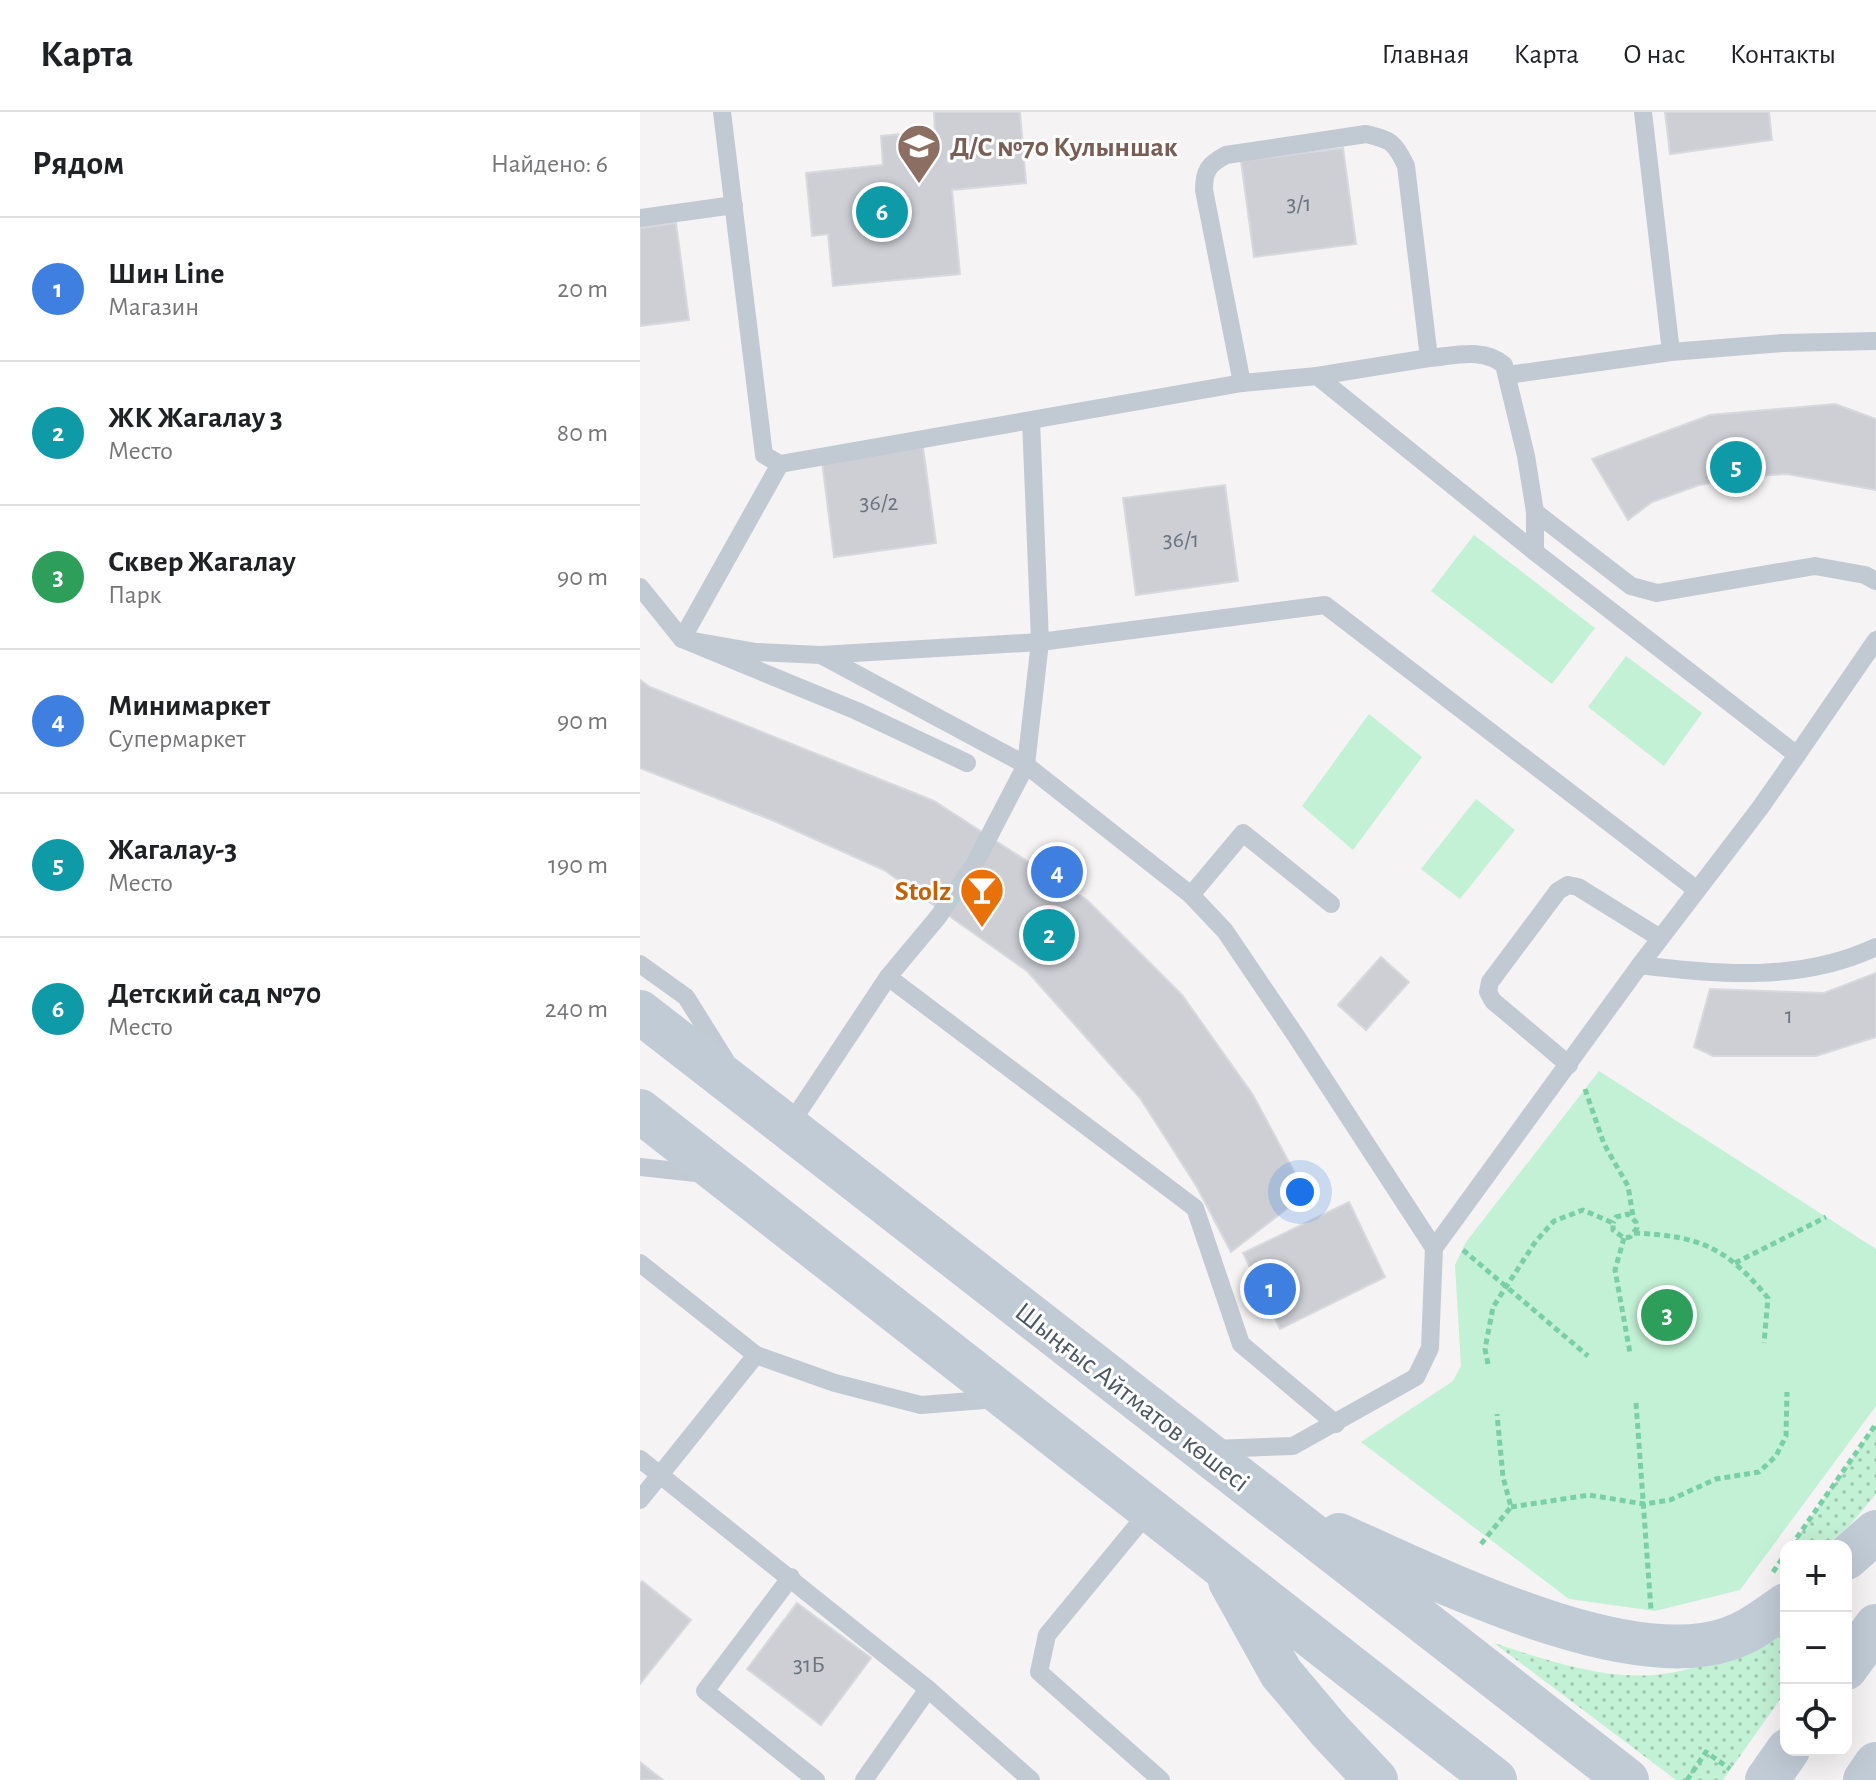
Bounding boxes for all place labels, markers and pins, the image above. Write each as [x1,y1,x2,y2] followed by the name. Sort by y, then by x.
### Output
[895,122,943,185] school or university icon: Д/С №70 Кулыншак
[950,134,1178,162] place label: Д/С №70 Кулыншак
[856,182,908,242] pin: 6
[1710,437,1762,497] pin: 5
[1031,842,1083,902] pin: 4
[958,866,1006,929] bar icon: Stolz
[895,878,951,906] place label: Stolz
[1023,905,1075,965] pin: 2
[1244,1259,1296,1319] pin: 1
[1641,1285,1693,1345] pin: 3

